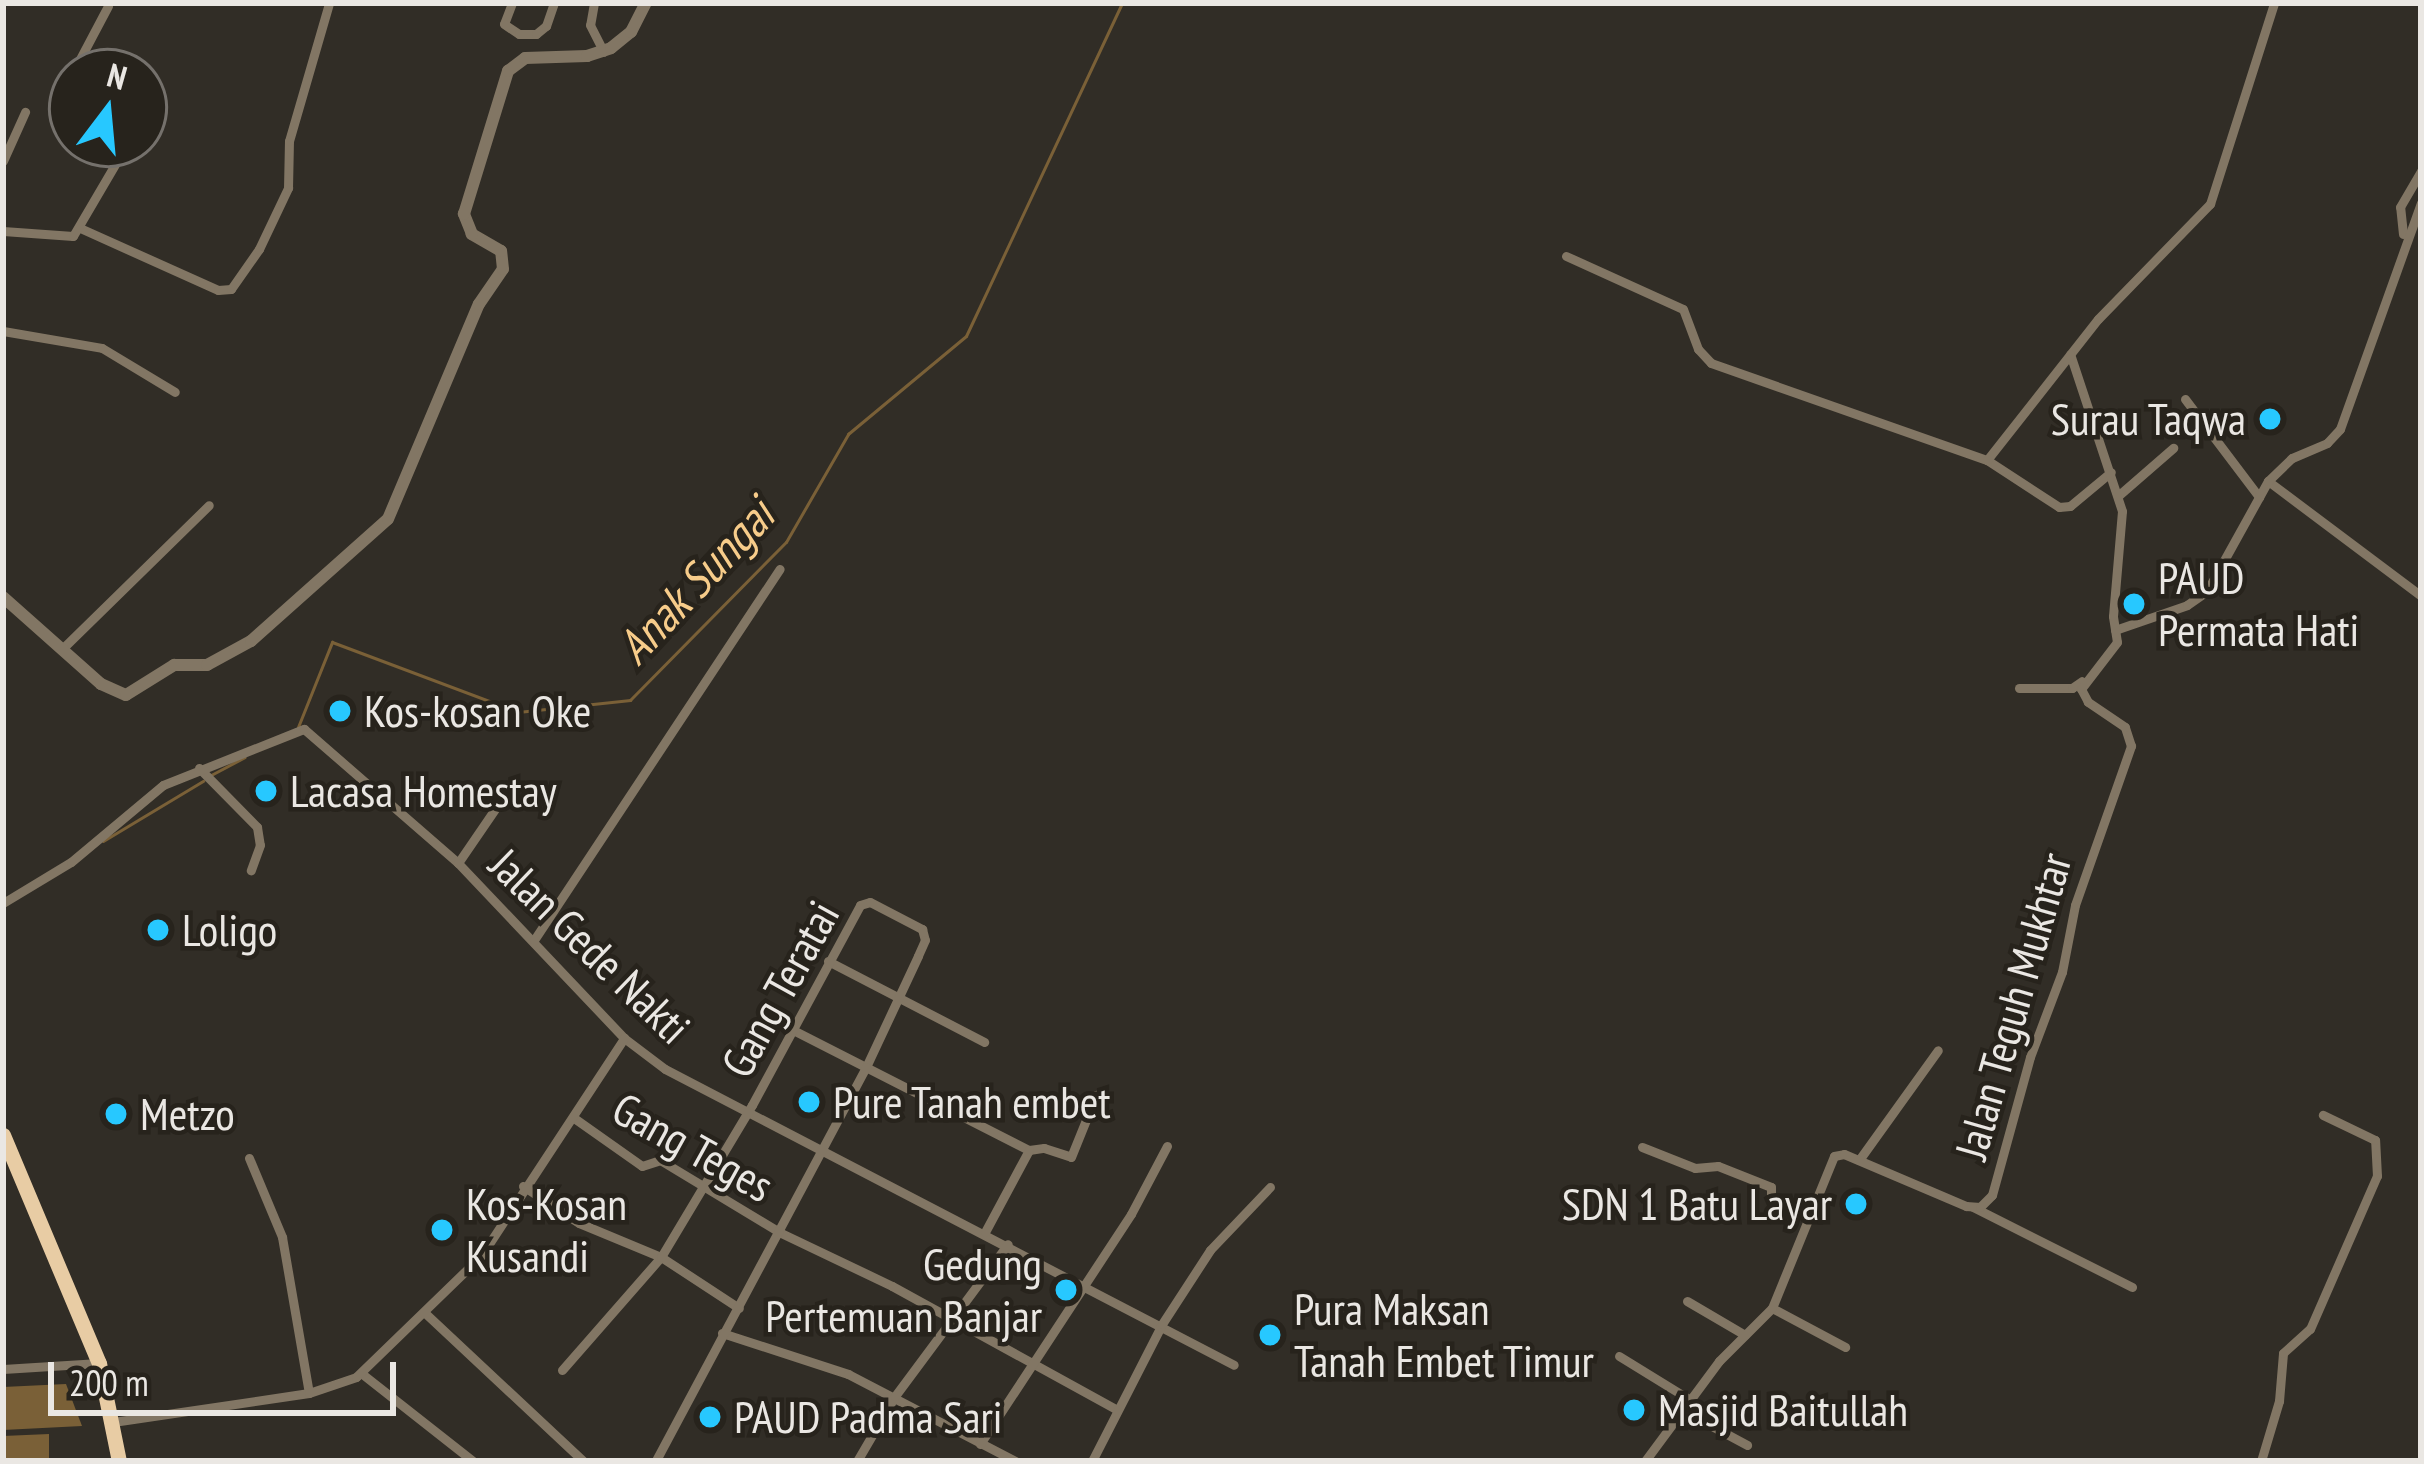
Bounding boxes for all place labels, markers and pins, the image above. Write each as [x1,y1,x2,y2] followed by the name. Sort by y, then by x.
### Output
[2050,392,2246,446] place label: Surau Taqwa
[2257,406,2283,432] marker: Surau Taqwa
[2158,551,2359,657] place label: PAUD Permata Hati
[2121,591,2147,617] marker: PAUD Permata Hati
[364,684,591,738] place label: Kos-kosan Oke
[327,698,353,724] marker: Kos-kosan Oke
[290,764,557,818] place label: Lacasa Homestay
[253,778,279,804] marker: Lacasa Homestay
[182,903,277,957] place label: Loligo
[145,917,171,943] marker: Loligo
[833,1075,1112,1129] place label: Pure Tanah embet
[140,1087,235,1141] place label: Metzo
[796,1089,822,1115] marker: Pure Tanah embet
[103,1101,129,1127] marker: Metzo
[466,1177,627,1283] place label: Kos-Kosan Kusandi
[1562,1177,1832,1231] place label: SDN 1 Batu Layar
[1843,1191,1869,1217] marker: SDN 1 Batu Layar
[429,1217,455,1243] marker: Kos-Kosan Kusandi
[765,1237,1042,1343] place label: Gedung Pertemuan Banjar
[1053,1277,1079,1303] marker: Gedung Pertemuan Banjar
[1294,1282,1595,1388] place label: Pura Maksan Tanah Embet Timur
[1257,1322,1283,1348] marker: Pura Maksan Tanah Embet Timur
[1658,1383,1908,1437] place label: Masjid Baitullah
[734,1390,1003,1444] place label: PAUD Padma Sari
[1621,1397,1647,1423] marker: Masjid Baitullah
[697,1404,723,1430] marker: PAUD Padma Sari

